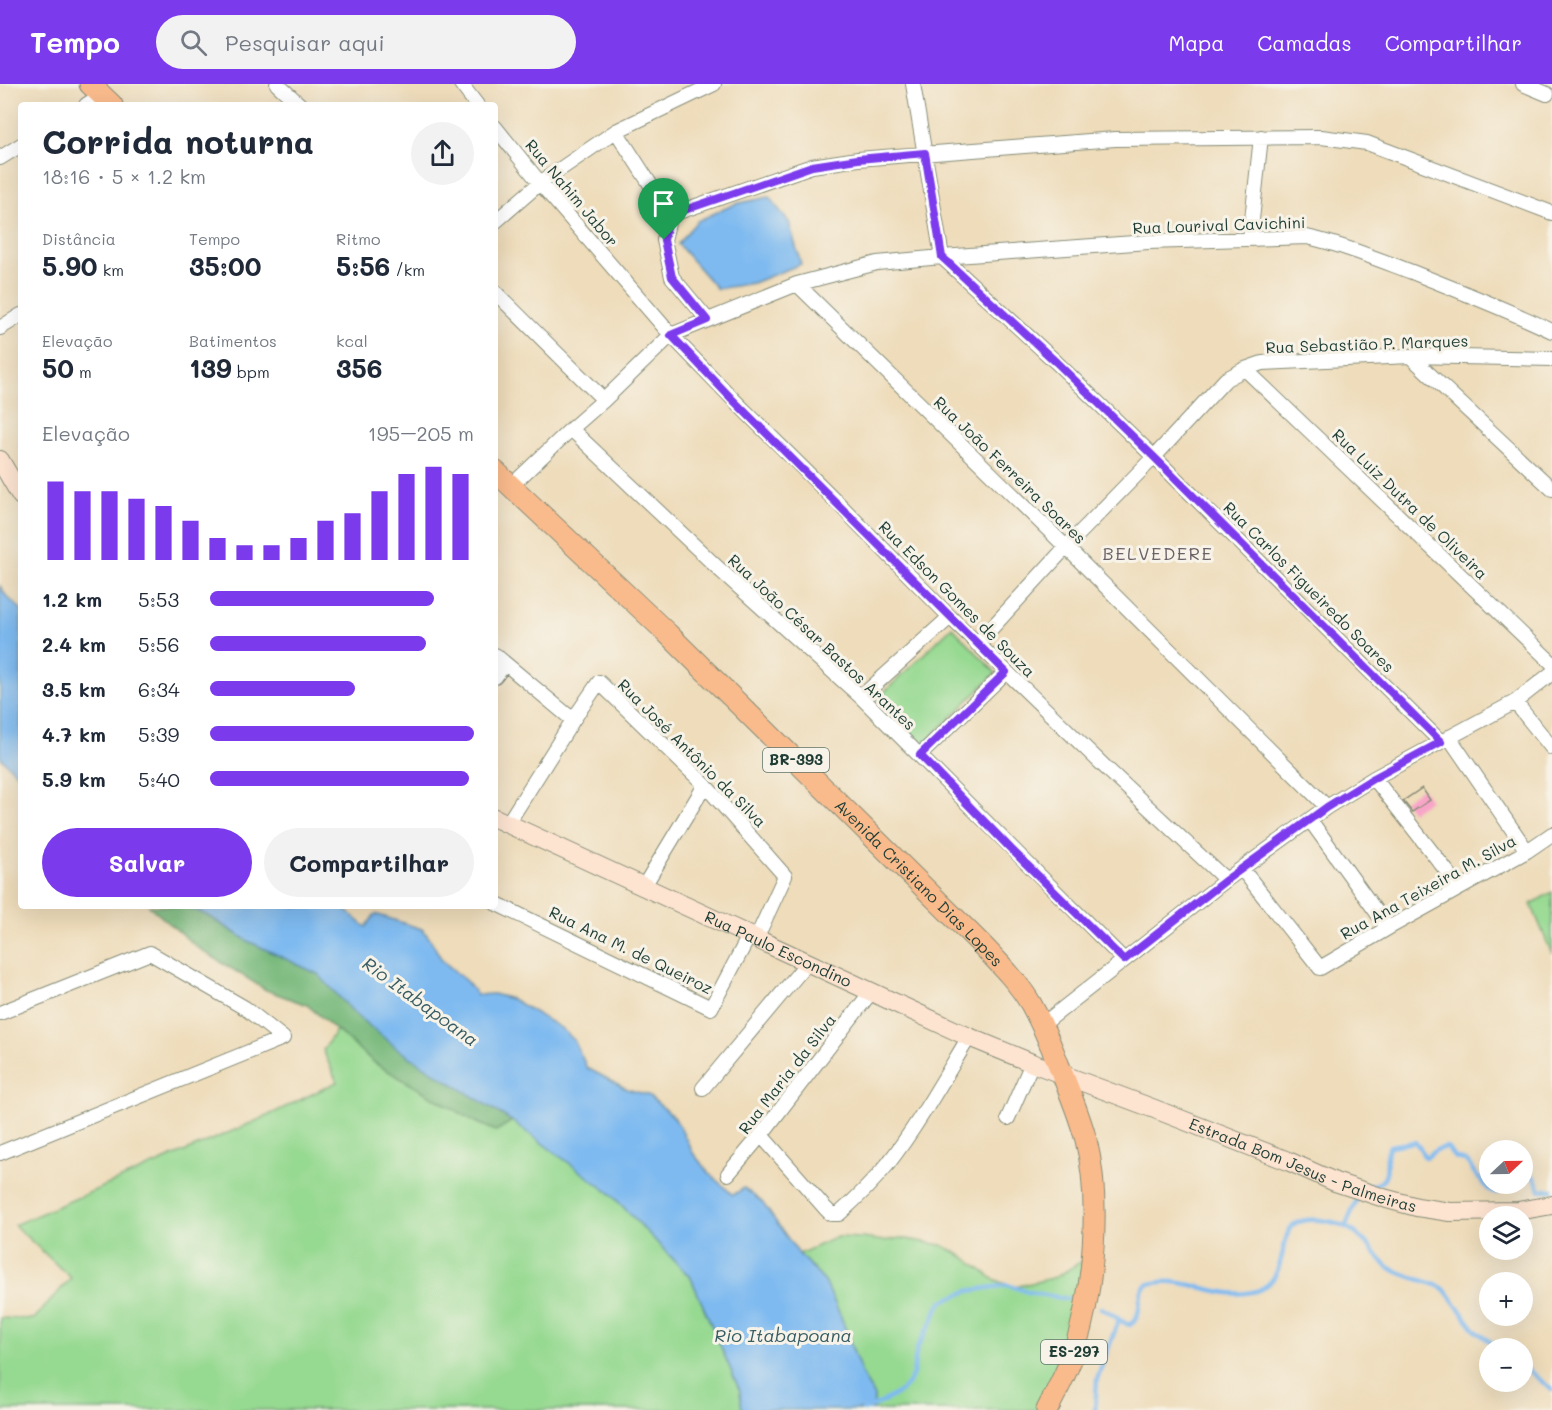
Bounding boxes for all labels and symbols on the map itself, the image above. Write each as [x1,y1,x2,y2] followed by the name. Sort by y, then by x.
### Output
[521,135,624,251] street label: Rua Nahim Jabor
[638,178,689,240] pin
[1132,211,1306,238] street label: Rua Lourival Cavichini
[1265,329,1469,358] street label: Rua Sebastião P. Marques
[930,391,1091,548] street label: Rua João Ferreira Soares
[1328,424,1493,583] street label: Rua Luiz Dutra de Oliveira
[1219,497,1399,677] street label: Rua Carlos Figueiredo Soares
[875,516,1040,681] street label: Rua Edson Gomes de Souza
[1103,541,1213,565] district label: BELVEDERE
[724,549,921,734] street label: Rua João César Bastos Arantes
[614,674,771,831] street label: Rua José Antônio da Silva
[763,748,829,772] road number: BR-393
[831,794,1008,971] street label: Avenida Cristiano Dias Lopes
[1336,829,1519,944] street label: Rua Ana Teixeira M. Silva
[546,901,717,998] street label: Rua Ana M. de Queiroz
[702,905,855,991] street label: Rua Paulo Escondino
[358,951,483,1051] water label: Rio Itabapoana
[733,1010,840,1138] street label: Rua Maria da Silva
[1186,1113,1419,1216] street label: Estrada Bom Jesus - Palmeiras
[1479,1140,1533,1194] north arrow
[714,1323,852,1347] water label: Rio Itabapoana
[1041,1340,1107,1364] road number: ES-297

